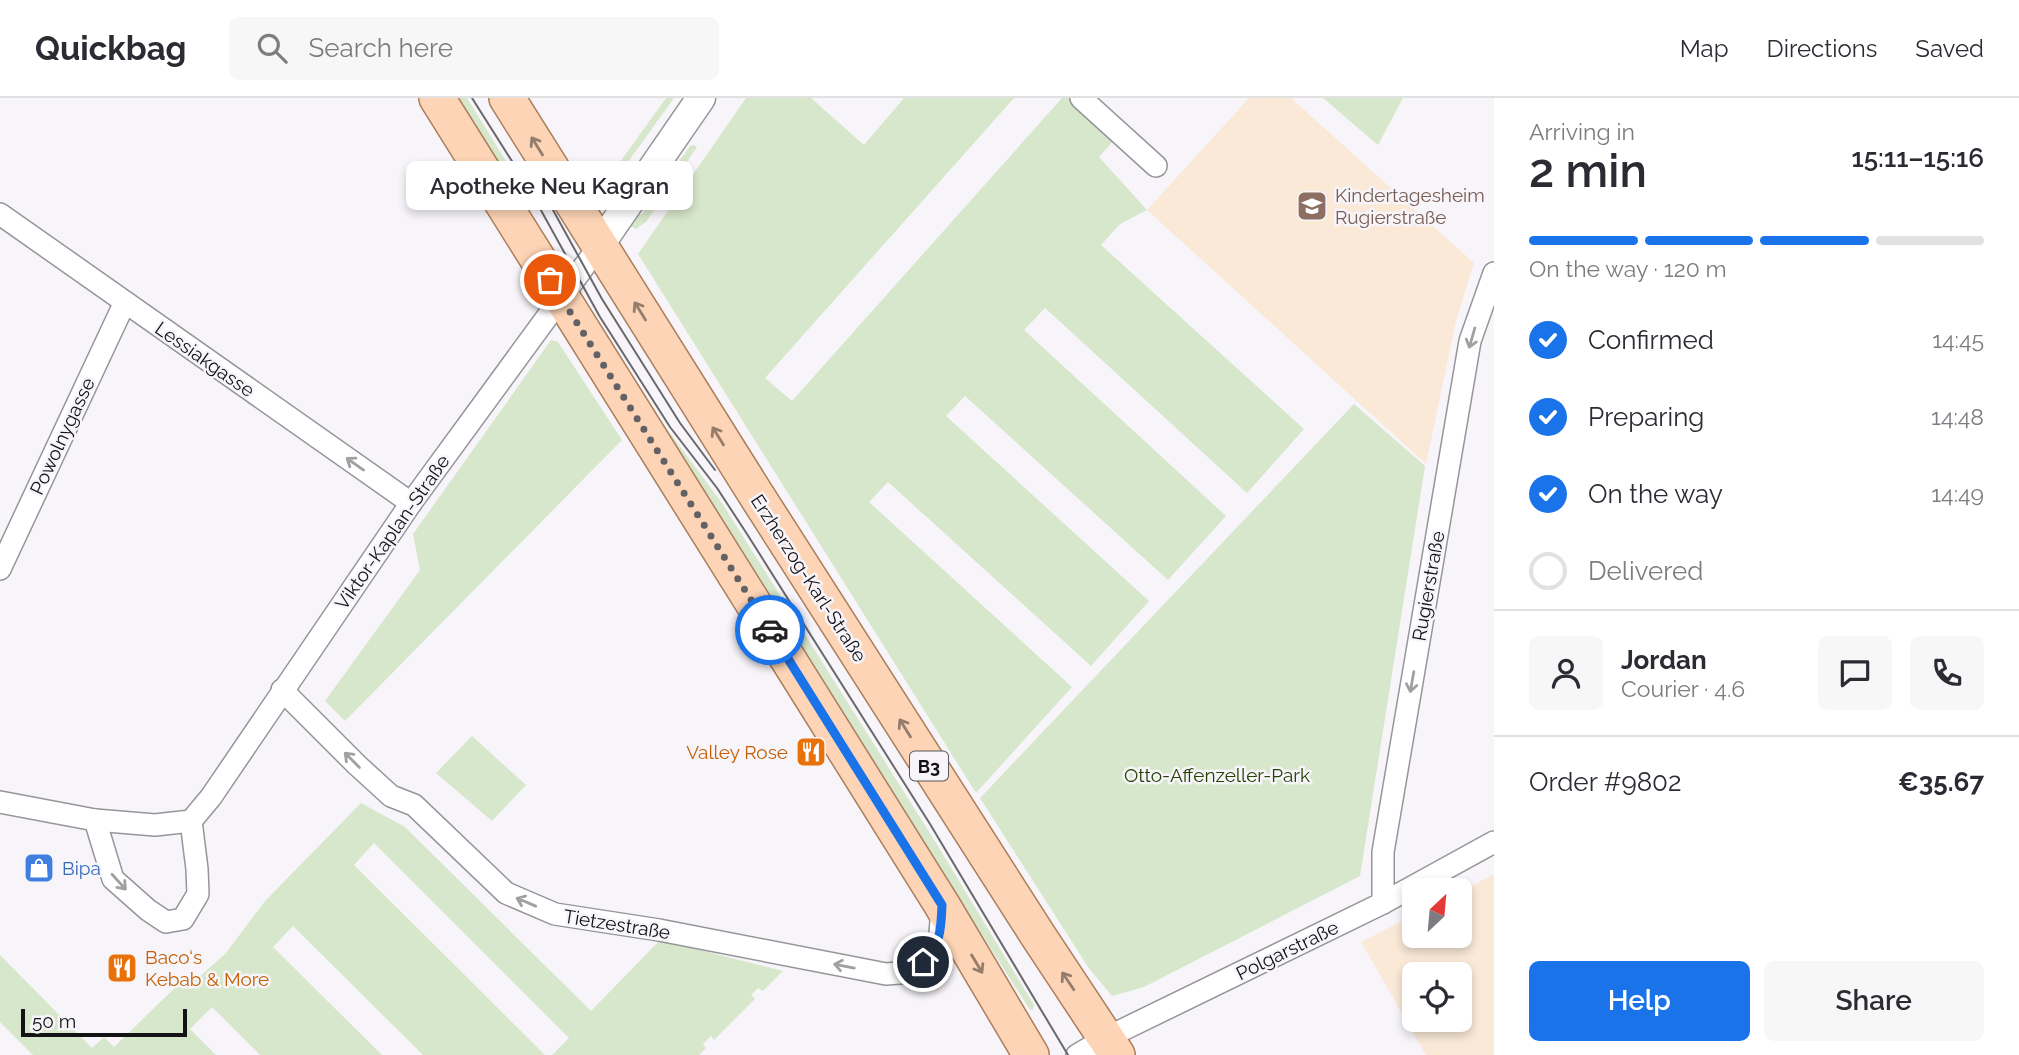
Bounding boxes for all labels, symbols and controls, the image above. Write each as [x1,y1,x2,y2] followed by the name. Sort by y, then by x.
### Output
[229,17,719,80] search box
[35,29,187,68] text: Quickbag
[253,29,291,67] icon: search
[309,33,453,63] text: Search here
[1680,34,1729,63] text: Map
[1767,34,1877,63] text: Directions
[1915,34,1984,63] text: Saved
[1529,118,1635,145] text: Arriving in
[530,137,544,157] one-way arrow
[1852,143,1984,173] text: 15:11–15:16
[1529,144,1647,198] text: 2 min
[406,161,694,210] callout: Apotheke Neu Kagran
[430,172,669,199] text: Apotheke Neu Kagran
[1335,184,1485,228] place label: Kindertagesheim Rugierstraße
[1295,189,1329,223] school or university icon: Kindertagesheim Rugierstraße
[520,250,580,310] pin
[1529,255,1727,282] text: On the way · 120 m
[531,261,569,299] icon: bag
[632,302,646,322] one-way arrow
[151,317,259,401] street label: Lessiakgasse
[1529,321,1567,359] icon: check
[1588,325,1714,355] text: Confirmed
[1464,326,1477,348] one-way arrow
[1932,326,1984,353] text: 14:45
[25,374,99,498] street label: Powolnygasse
[1529,398,1567,436] icon: check
[1588,402,1704,432] text: Preparing
[1931,403,1984,430] text: 14:48
[711,426,725,446] one-way arrow
[330,450,454,614] street label: Viktor-Kaplan-Straße
[346,457,365,471] one-way arrow
[1529,475,1567,513] icon: check
[1588,479,1723,509] text: On the way
[1931,480,1984,507] text: 14:49
[747,490,871,666] street label: Erzherzog-Karl-Straße
[1407,529,1449,643] street label: Rugierstraße
[1588,556,1703,586] text: Delivered
[735,595,805,665] courier
[751,611,789,649] icon: car
[1529,636,1603,710] button: person
[1818,636,1892,710] button: chat
[1910,636,1984,710] button: phone
[1621,645,1707,675] text: Jordan
[1405,670,1418,693] one-way arrow
[1621,675,1745,702] text: Courier · 4.6
[897,719,912,738] one-way arrow
[794,735,828,769] restaurant icon: Valley Rose
[686,741,788,763] place label: Valley Rose
[344,751,361,768] one-way arrow
[910,752,948,780] road number: B3
[1124,764,1310,786] park label: Otto-Affenzeller-Park
[1529,767,1682,797] text: Order #9802
[1898,767,1984,797] text: €35.67
[22,851,56,885] shop icon: Bipa
[62,857,101,879] place label: Bipa
[110,873,127,891] one-way arrow
[1402,878,1472,948] north arrow
[1402,878,1472,1032] map controls
[516,895,537,908] one-way arrow
[562,905,672,943] street label: Tietzestraße
[1232,916,1342,984] street label: Polgarstraße
[893,932,953,992] pin
[904,943,942,981] icon: home
[145,946,269,990] place label: Baco‘s Kebab & More
[105,951,139,985] restaurant icon: Baco‘s Kebab & More
[970,953,984,973] one-way arrow
[833,959,856,972] one-way arrow
[1529,961,1750,1041] button: Help
[1764,961,1984,1041] button: Share
[1402,962,1472,1032] button: locate
[1061,972,1075,991] one-way arrow
[21,1006,187,1038] scale bar
[32,1010,76,1032] text: 50 m

